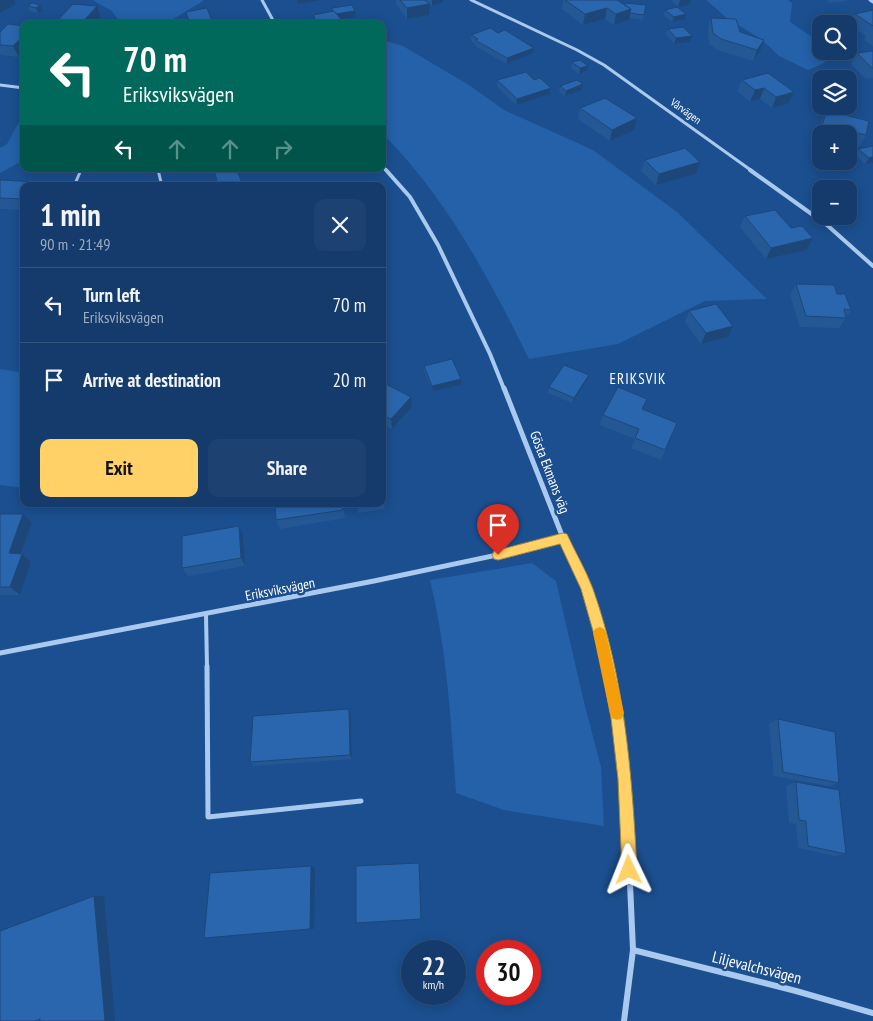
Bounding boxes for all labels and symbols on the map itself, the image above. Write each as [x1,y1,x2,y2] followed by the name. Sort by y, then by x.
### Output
[667,94,704,127] street label: Vårvägen
[610,369,666,388] district label: ERIKSVIK
[526,428,574,516] street label: Gösta Ekmans väg
[477,504,519,555] pin
[244,573,316,605] street label: Eriksviksvägen
[602,843,654,895] position arrow
[476,940,541,1005] speed limit sign: 30
[710,946,804,988] street label: Liljevalchsvägen

